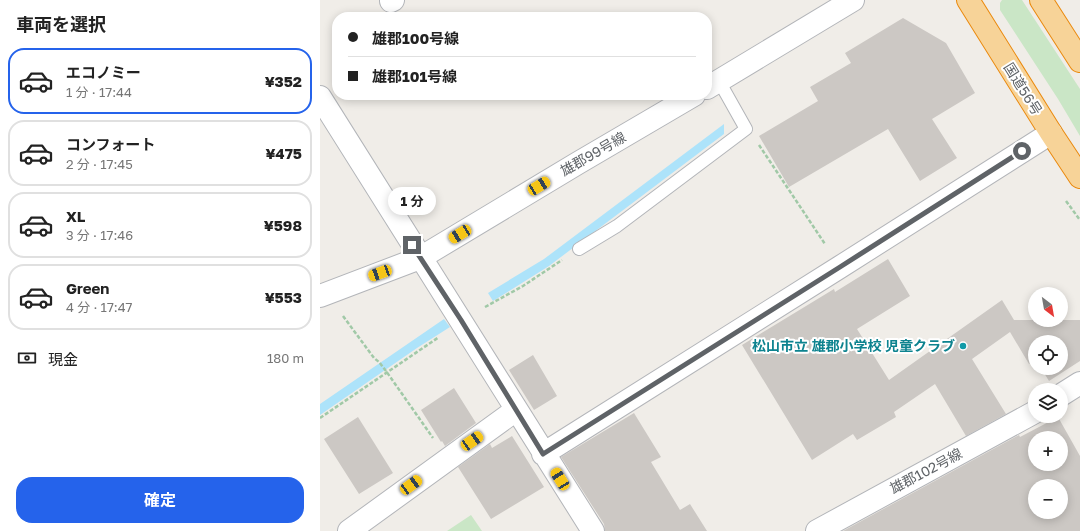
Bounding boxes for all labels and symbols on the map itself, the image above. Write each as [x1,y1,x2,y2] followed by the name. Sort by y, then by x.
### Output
[1001,59,1046,118] street label: 国道56号
[557,128,629,179] street label: 雄郡99号線
[1013,142,1031,160] route start
[526,175,552,197] car
[388,187,436,215] callout: 1 分
[447,223,473,245] car
[403,236,421,254] route end
[367,263,393,283] car
[1028,287,1068,327] north arrow
[752,337,955,354] place label: 松山市立 雄郡小学校 児童クラブ
[958,341,968,351] marker: 松山市立 雄郡小学校 児童クラブ
[459,429,485,453] car
[887,444,965,497] street label: 雄郡102号線
[549,466,571,492] car
[398,473,424,497] car

